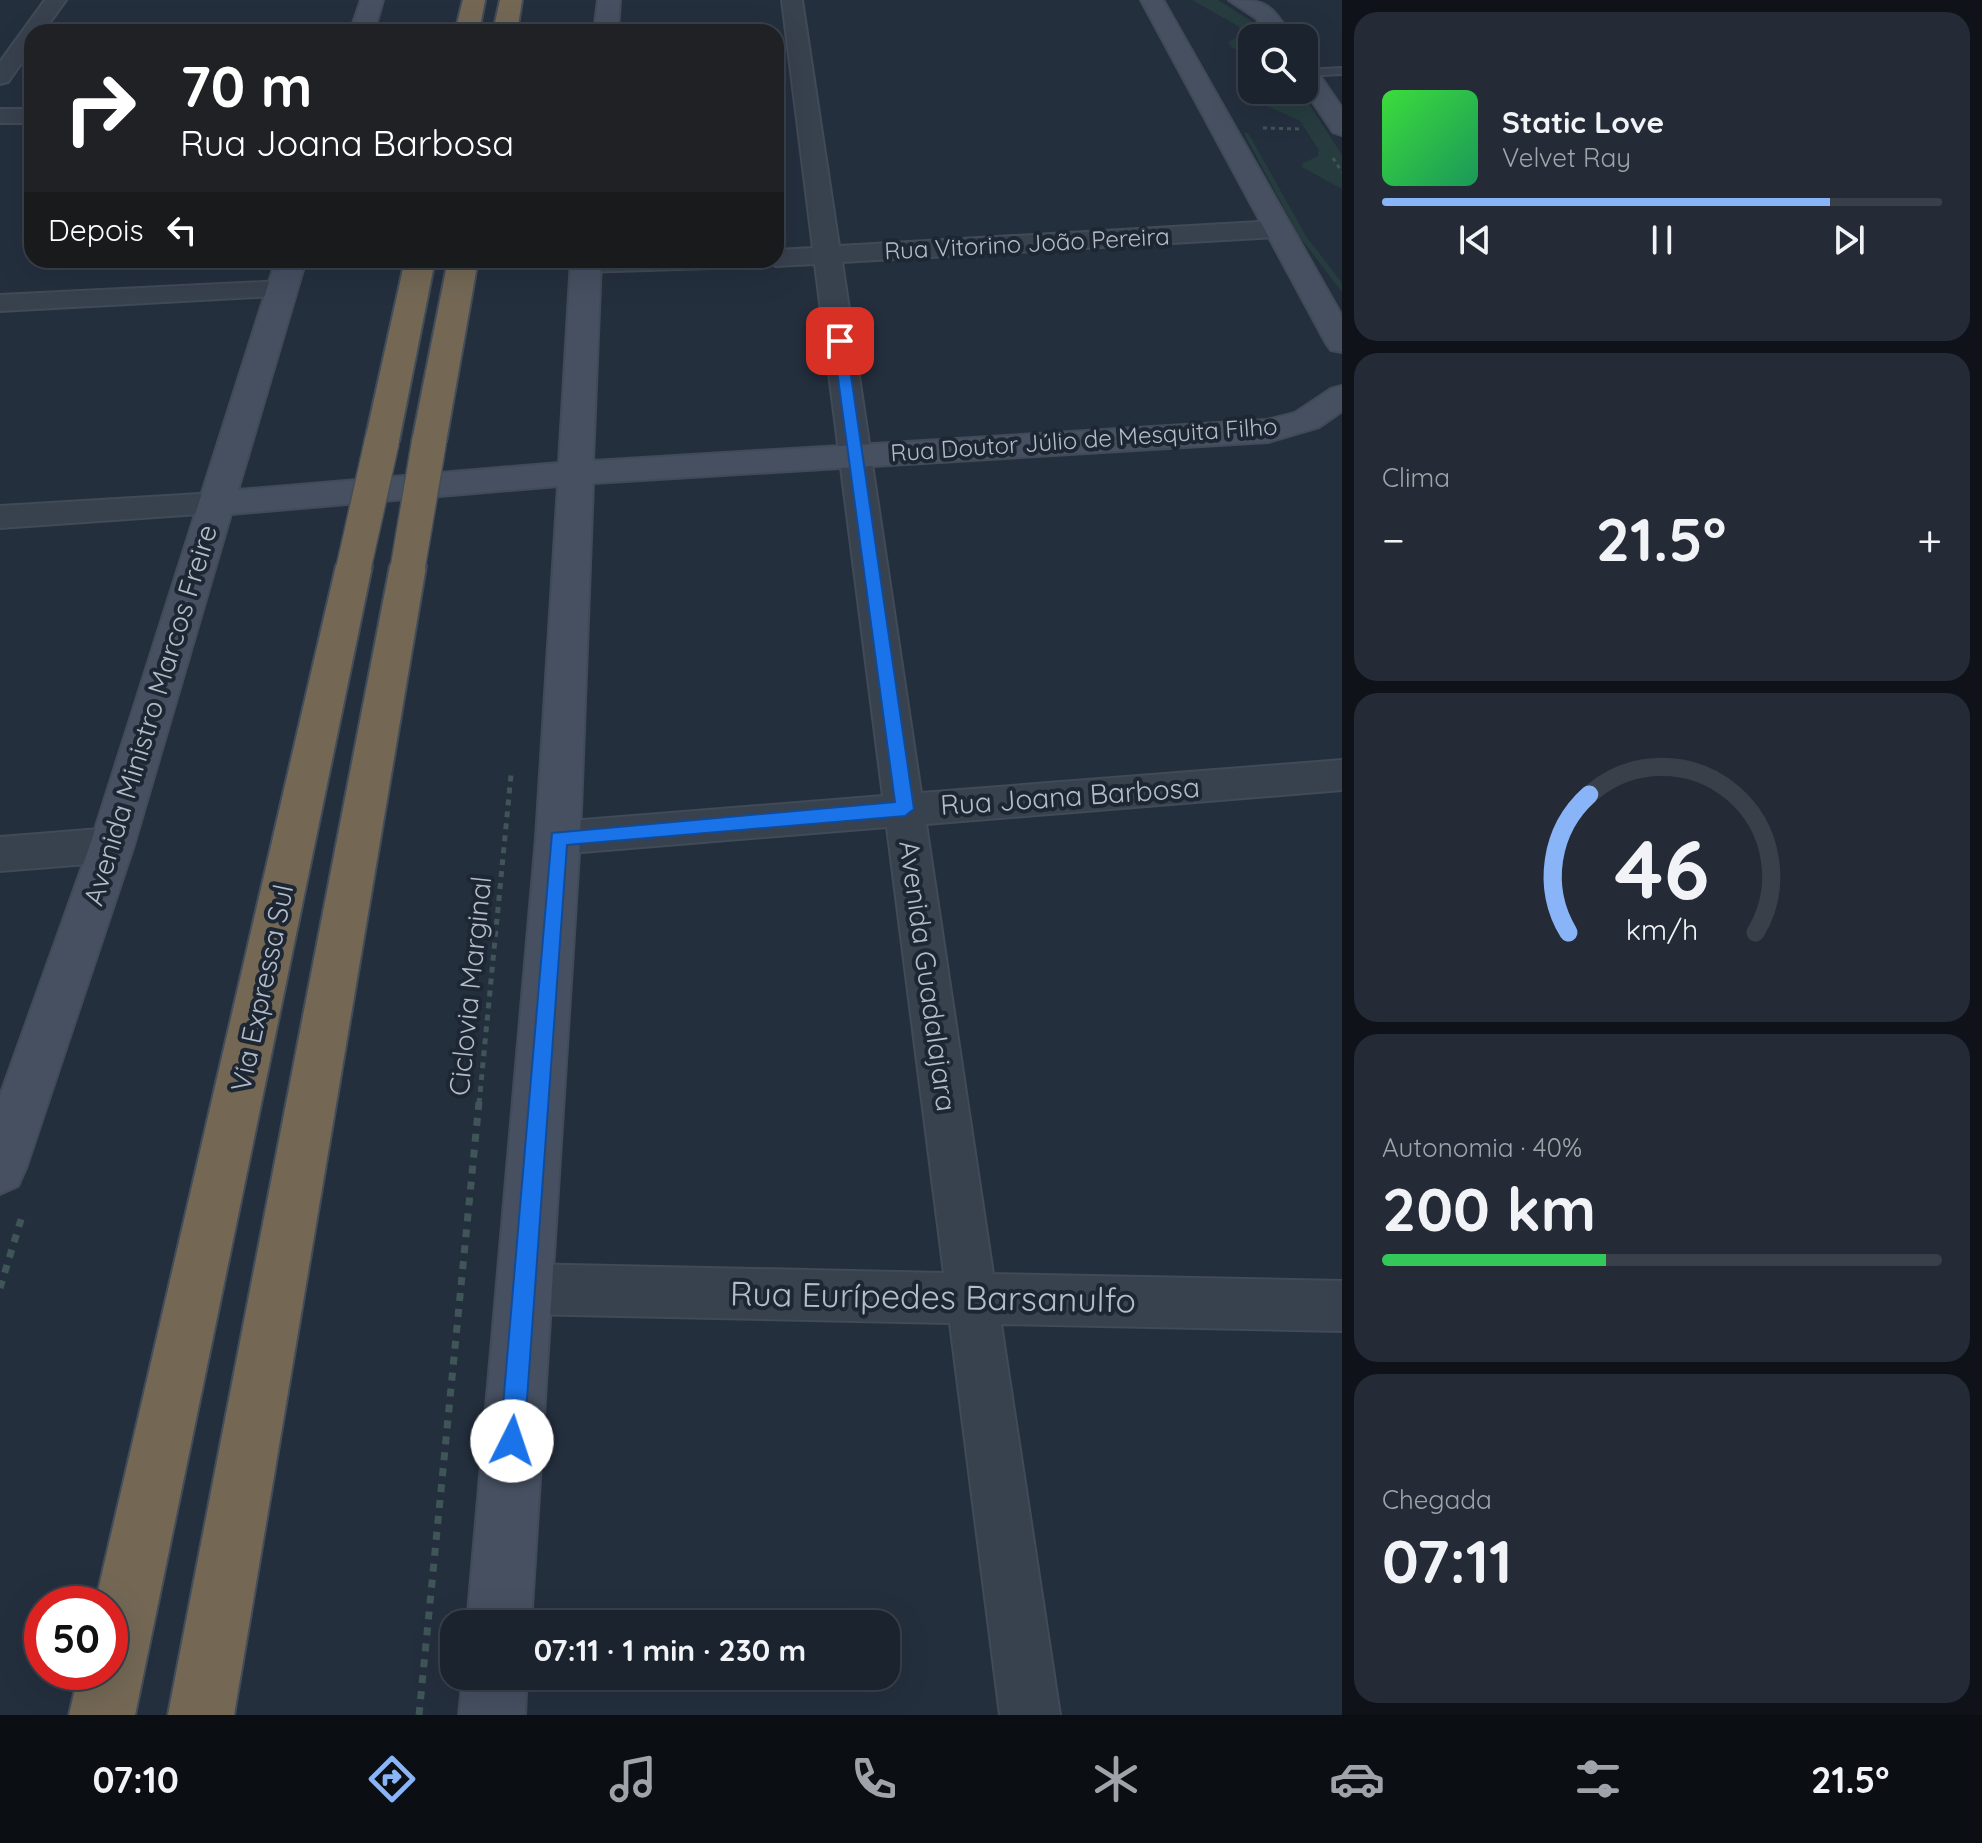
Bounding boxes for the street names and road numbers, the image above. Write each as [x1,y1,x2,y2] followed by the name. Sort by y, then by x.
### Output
[883,221,1170,265] street label: Rua Vitorino João Pereira
[889,411,1278,467] street label: Rua Doutor Júlio de Mesquita Filho
[75,520,224,909] street label: Avenida Ministro Marcos Freire
[939,769,1201,822] street label: Rua Joana Barbosa
[892,838,965,1114] street label: Avenida Guadalajara
[441,874,498,1098] street label: Ciclovia Marginal
[222,881,301,1095] street label: Via Expressa Sul
[730,1271,1136,1322] street label: Rua Eurípedes Barsanulfo

